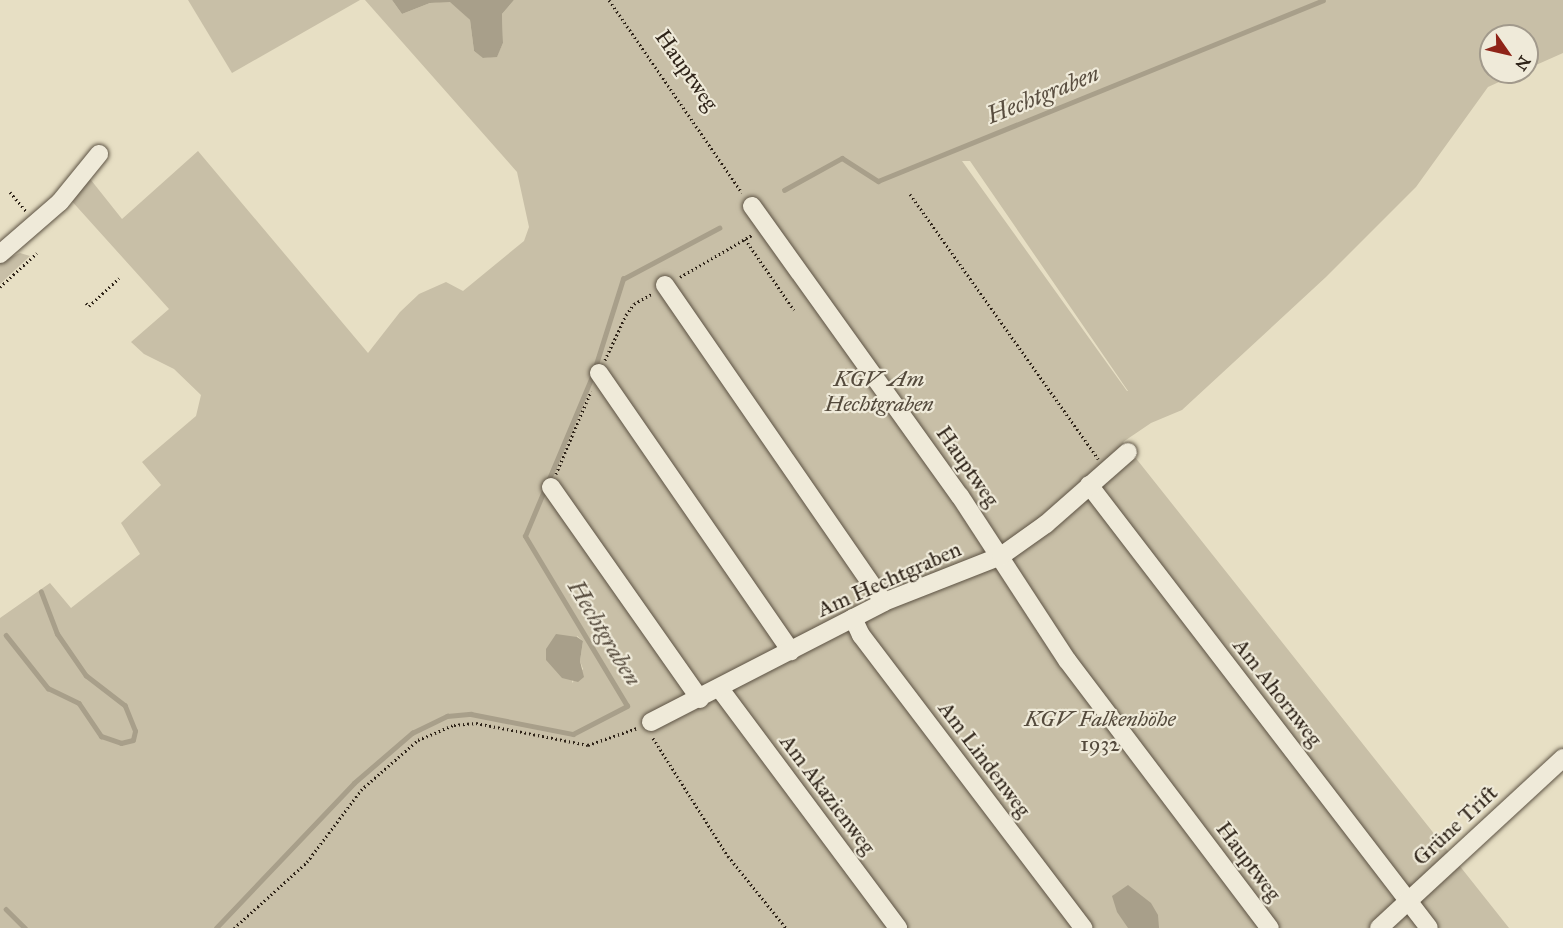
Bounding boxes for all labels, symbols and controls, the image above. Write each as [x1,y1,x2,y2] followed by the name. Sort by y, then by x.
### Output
[1479,24,1539,84] north arrow
[650,25,724,115] street label: Hauptweg
[1511,52,1534,74] text: N
[982,59,1104,131] water label: Hechtgraben
[824,365,934,416] park label: KGV Am Hechtgraben
[931,421,1005,511] street label: Hauptweg
[813,535,965,623] street label: Am Hechtgraben
[561,575,647,691] water label: Hechtgraben
[1228,633,1328,751] street label: Am Ahornweg
[933,696,1037,822] street label: Am Lindenweg
[1024,705,1176,756] park label: KGV Falkenhöhe 1932
[774,729,882,859] street label: Am Akazienweg
[1407,779,1503,871] street label: Grüne Trift
[1211,816,1287,906] street label: Hauptweg

